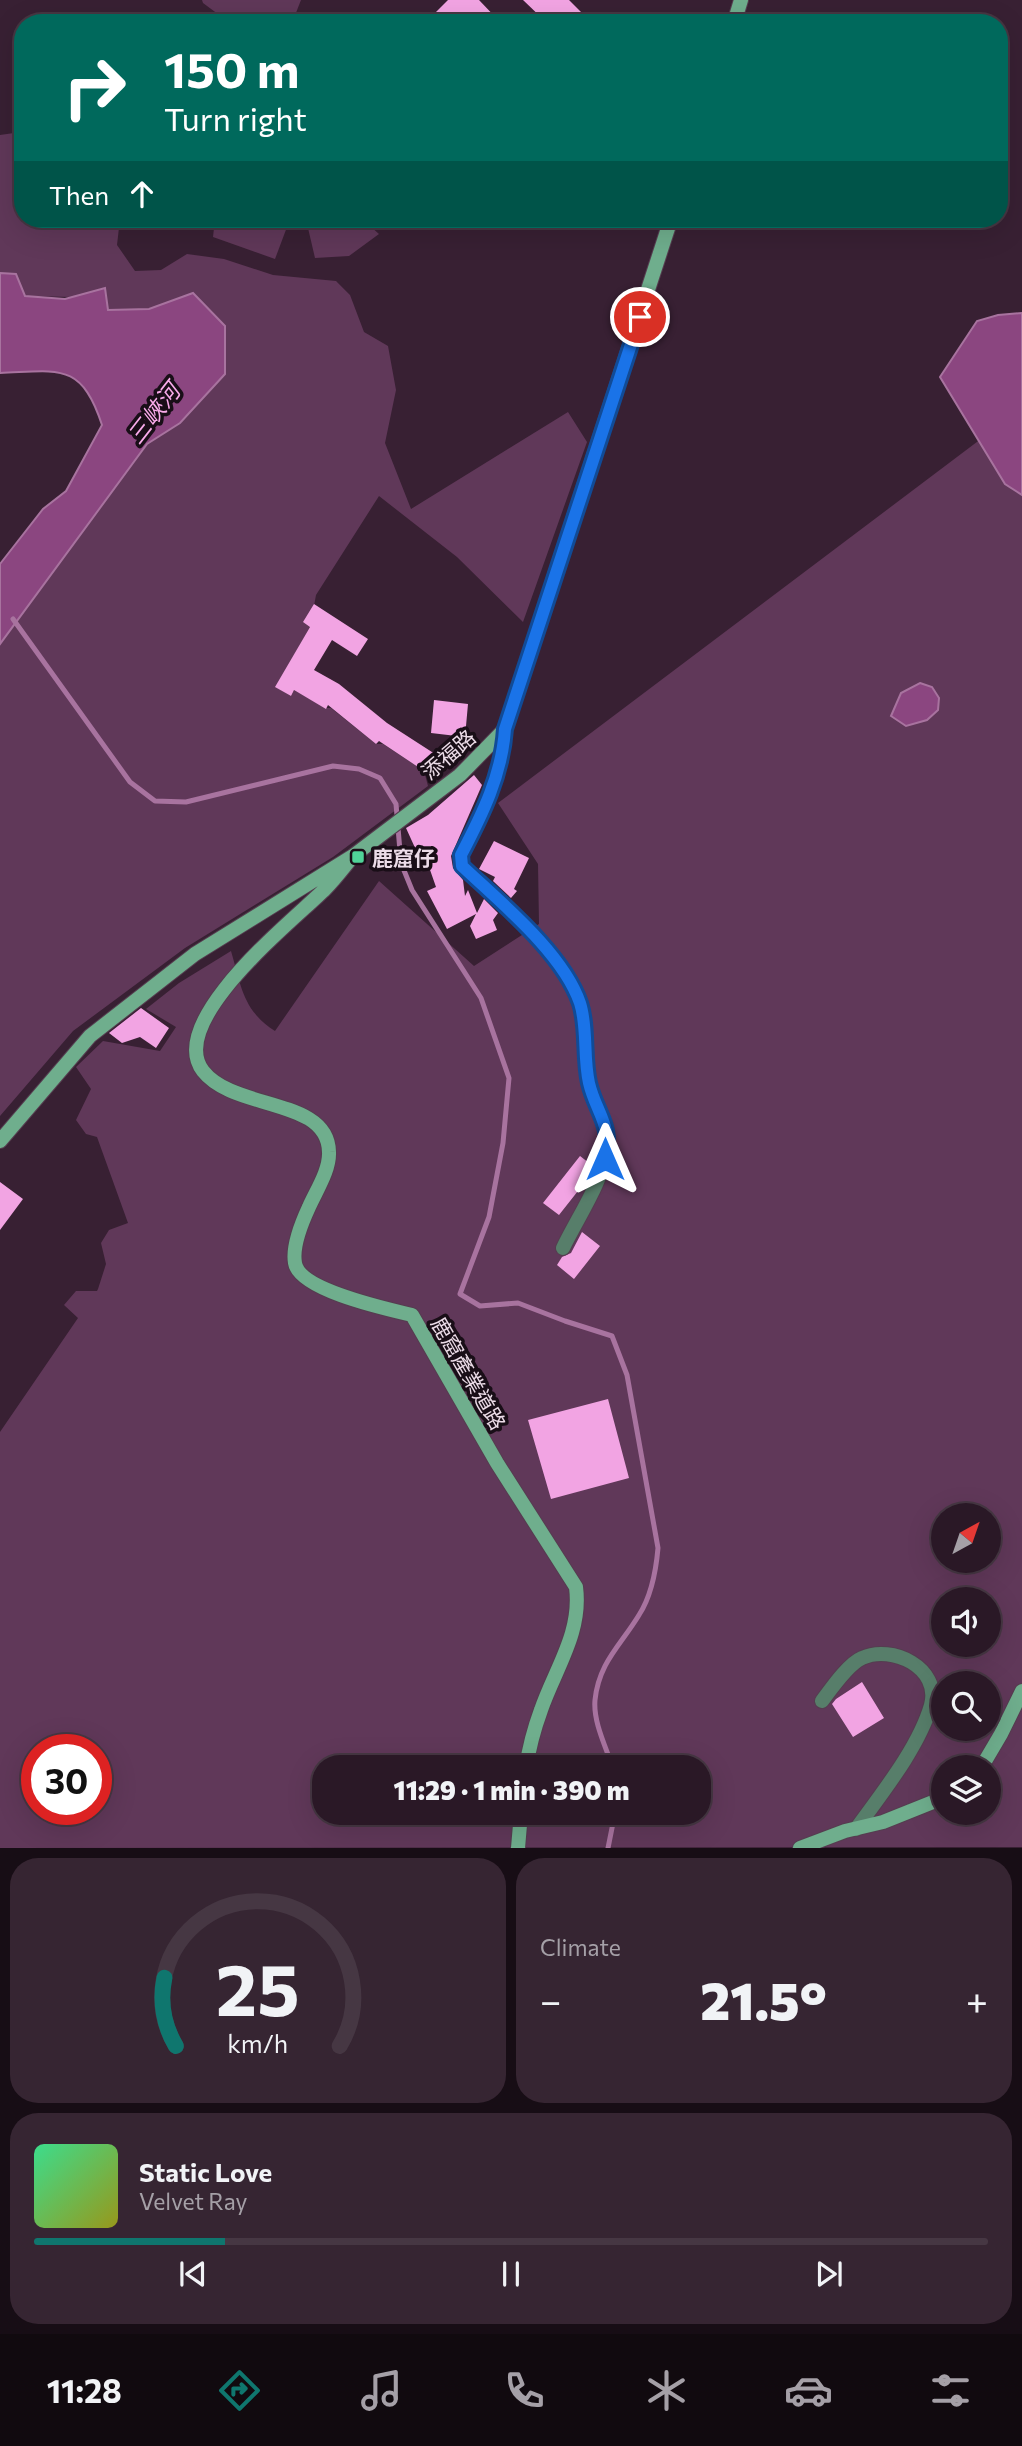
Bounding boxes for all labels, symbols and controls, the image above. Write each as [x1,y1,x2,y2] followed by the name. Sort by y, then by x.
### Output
[164,38,299,98] text: 150 m
[49,42,140,133] icon: right
[164,98,307,138] text: Turn right
[123,175,161,213] icon: ahead
[49,179,109,210] text: Then
[610,287,670,347] pin
[621,298,659,336] icon: arrive
[121,374,188,449] water label: 三峽河
[416,724,480,784] street label: 添福路
[372,845,435,870] place label: 鹿窟仔
[350,849,366,865] marker: 鹿窟仔
[568,1122,642,1196] position arrow
[427,1312,511,1434] street label: 鹿窟產業道路
[931,1503,1001,1573] north arrow
[931,1503,1001,1825] map controls
[931,1587,1001,1657] button: sound
[931,1671,1001,1741] button: search
[21,1734,112,1825] speed limit sign: 30
[931,1755,1001,1825] button: layers
[394,1774,629,1805] text: 11:29 · 1 min · 390 m
[540,1933,621,1961] text: Climate
[216,1943,300,2032] text: 25
[700,1967,827,2031] text: 21.5°
[540,1976,562,2023] text: −
[966,1976,988,2023] text: +
[228,2028,288,2058] text: km/h
[139,2156,272,2187] text: Static Love
[139,2187,247,2215] text: Velvet Ray
[174,2255,212,2293] icon: previous
[492,2255,530,2293] icon: pause
[810,2255,848,2293] icon: next
[215,2366,264,2415] icon: directions
[357,2366,406,2415] icon: music
[500,2366,549,2415] icon: phone
[642,2366,691,2415] icon: climate
[784,2366,833,2415] icon: car
[926,2366,975,2415] icon: filters
[47,2370,122,2410] text: 11:28

